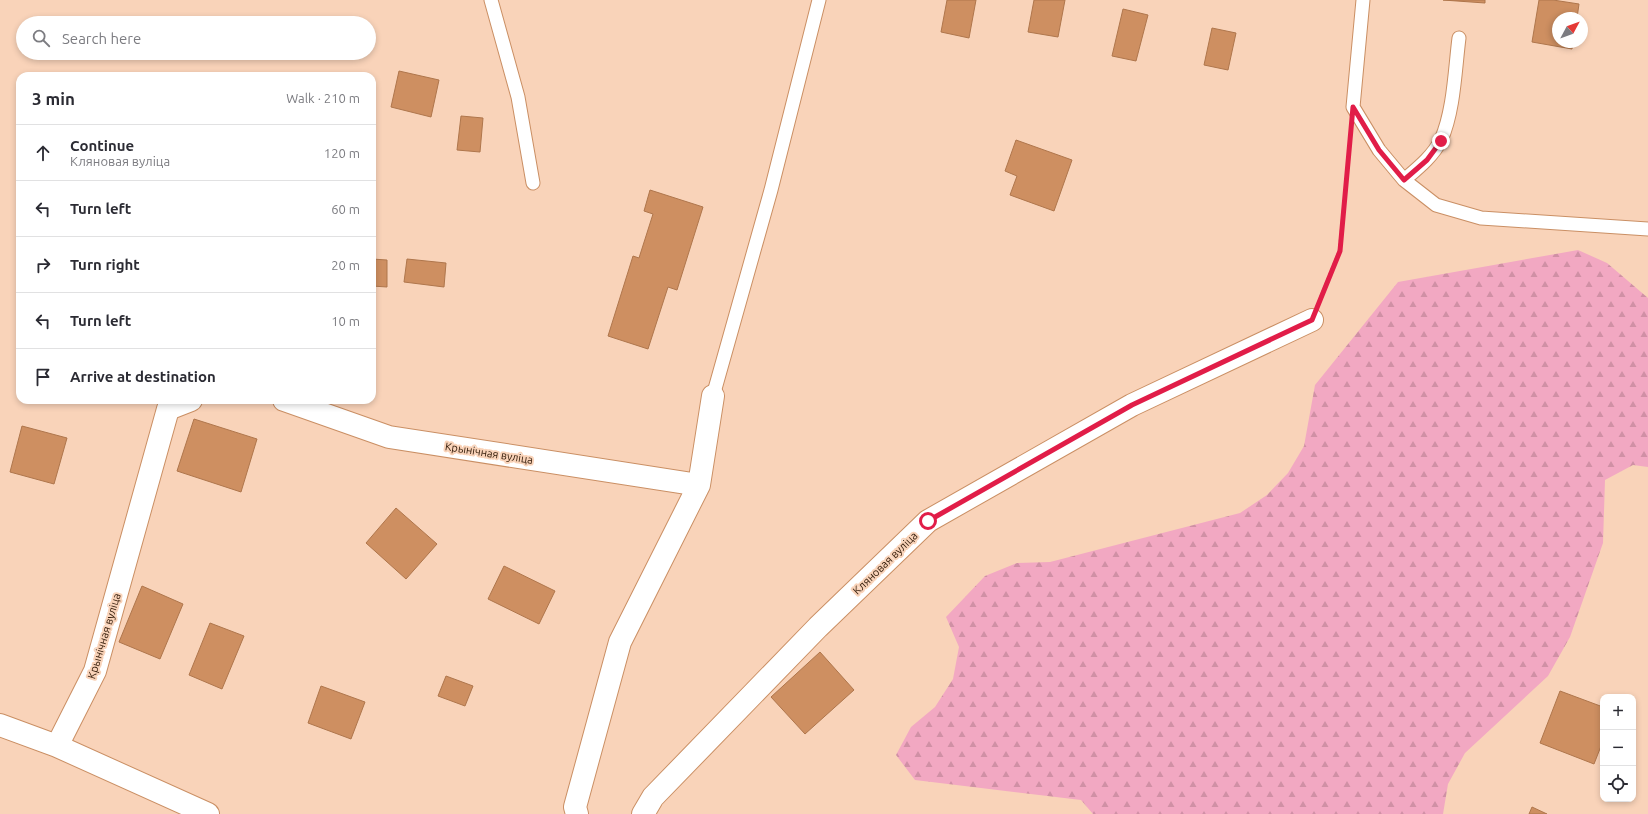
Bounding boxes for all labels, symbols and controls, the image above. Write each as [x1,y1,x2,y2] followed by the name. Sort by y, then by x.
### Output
[1552,12,1588,48] north arrow
[16,16,376,60] search box
[30,27,52,49] icon: search
[62,30,141,47] text: Search here
[32,89,75,108] text: 3 min
[286,91,360,105] text: Walk · 210 m
[1432,132,1450,150] route end
[70,137,134,154] text: Continue
[32,142,54,164] icon: ahead
[324,146,360,160] text: 120 m
[70,154,170,168] text: Кляновая вуліца
[32,198,54,220] icon: left
[70,200,131,217] text: Turn left
[331,202,360,216] text: 60 m
[32,254,54,276] icon: right
[70,256,140,273] text: Turn right
[331,258,360,272] text: 20 m
[32,310,54,332] icon: left
[70,312,131,329] text: Turn left
[331,314,360,328] text: 10 m
[32,366,54,388] icon: arrive
[70,368,216,385] text: Arrive at destination
[444,440,534,466] street label: Крынічная вуліца
[919,512,937,530] route start
[850,529,920,597] street label: Кляновая вуліца
[85,592,123,680] street label: Крынічная вуліца
[1600,694,1636,802] map controls
[1600,694,1636,730] button: +
[1600,730,1636,766] button: −
[1600,766,1636,802] button: locate

